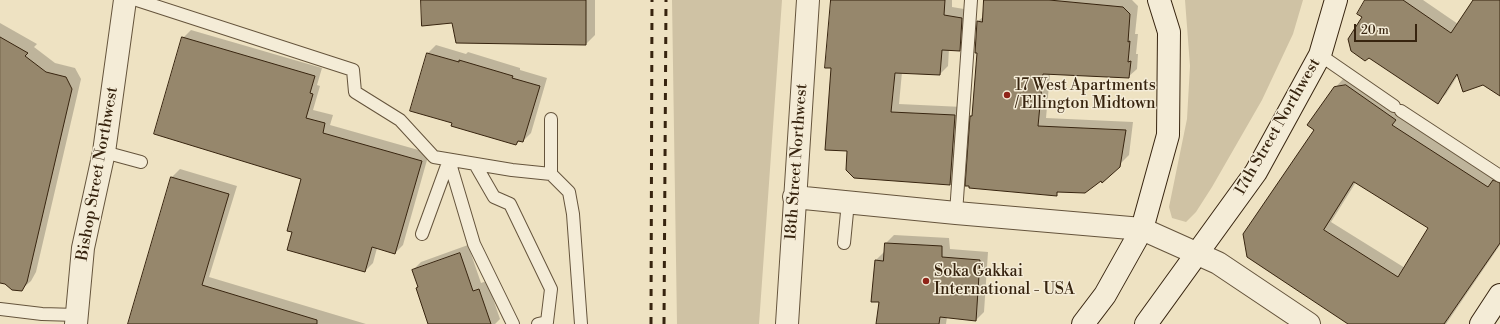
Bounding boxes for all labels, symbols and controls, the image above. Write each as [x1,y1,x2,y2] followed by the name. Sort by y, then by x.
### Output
[1356,16,1419,42] scale bar
[1361,23,1389,38] text: 20 m
[1231,55,1325,199] street label: 17th Street Northwest
[1015,76,1156,114] place label: 17 West Apartments / Ellington Midtown
[782,83,812,241] street label: 18th Street Northwest
[73,85,123,263] street label: Bishop Street Northwest
[1002,90,1012,100] marker: 17 West Apartments / Ellington Midtown
[934,262,1075,300] place label: Soka Gakkai International - USA
[921,276,931,286] marker: Soka Gakkai International - USA

